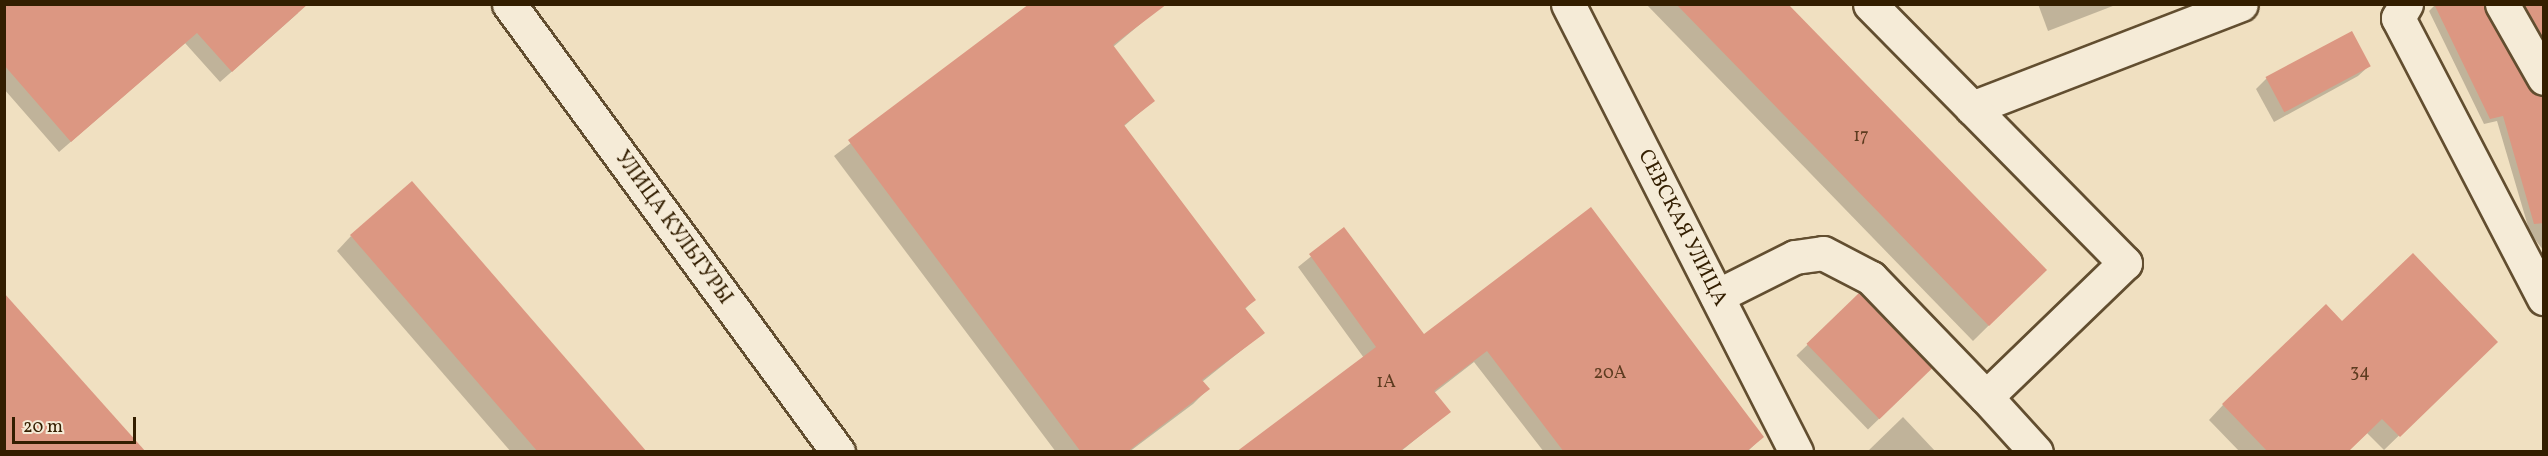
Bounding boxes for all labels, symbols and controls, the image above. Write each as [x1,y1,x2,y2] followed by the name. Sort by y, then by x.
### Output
[1853,126,1869,148] house number: 17
[1632,145,1732,311] street label: СЕВСКАЯ УЛИЦА
[609,146,737,310] street label: УЛИЦА КУЛЬТУРЫ
[2350,362,2370,384] house number: 34
[1594,363,1626,385] house number: 20А
[1376,372,1396,394] house number: 1А
[15,405,140,443] scale bar
[23,415,63,440] text: 20 m

